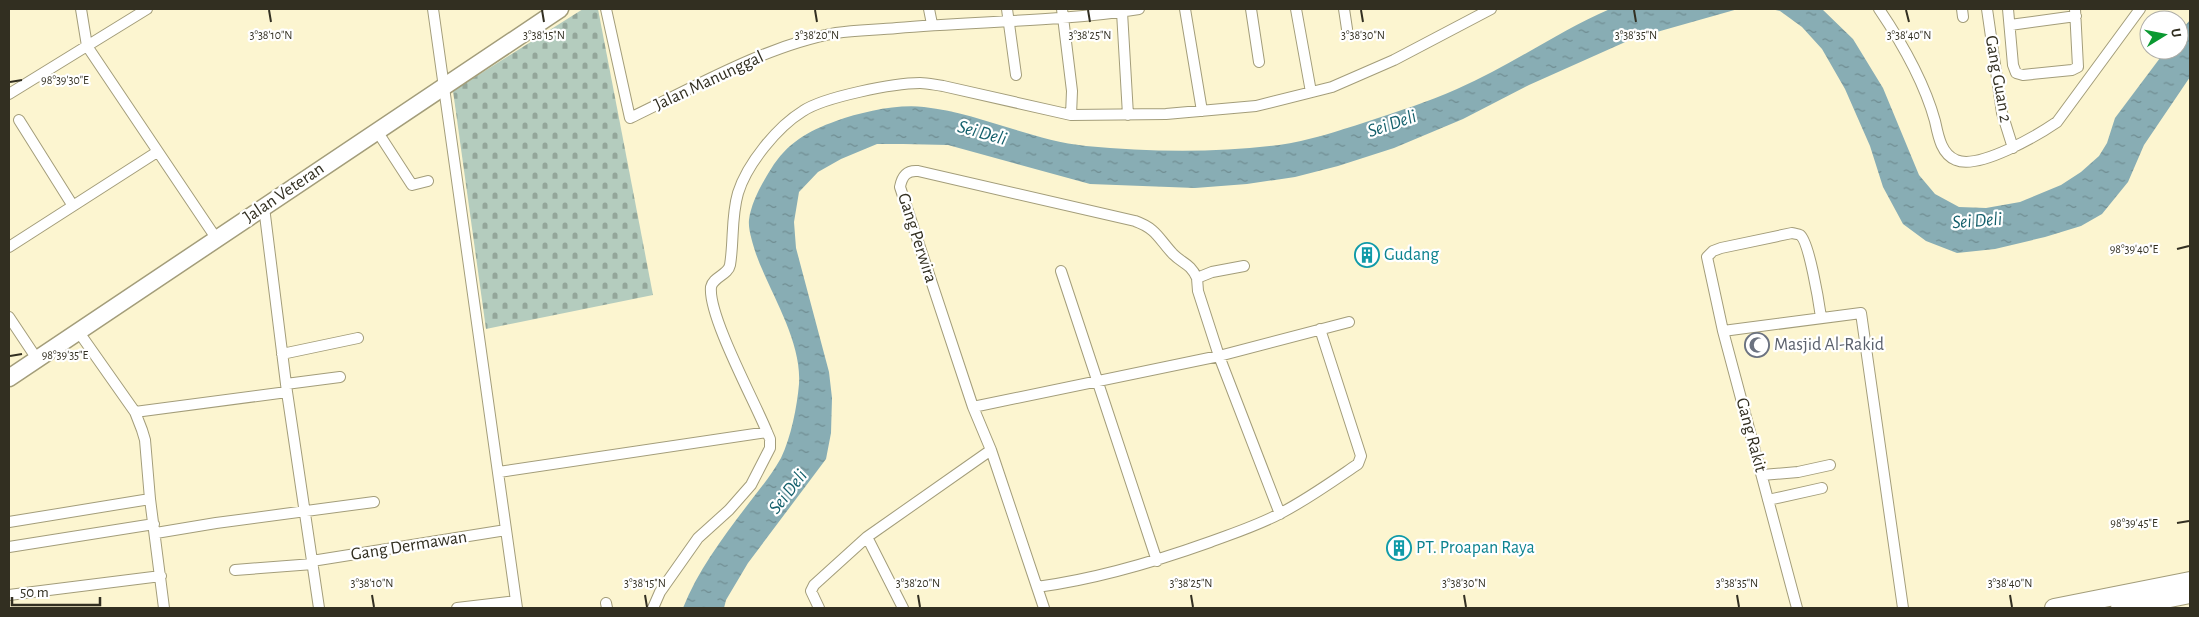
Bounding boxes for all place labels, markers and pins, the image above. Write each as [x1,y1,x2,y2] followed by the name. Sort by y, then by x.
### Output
[1354,242,1380,268] building icon: Gudang
[1384,246,1439,264] place label: Gudang
[1744,332,1770,358] mosque icon: Masjid Al-Rakid
[1774,336,1884,354] place label: Masjid Al-Rakid
[1386,535,1412,561] building icon: PT. Proapan Raya
[1416,539,1535,557] place label: PT. Proapan Raya

